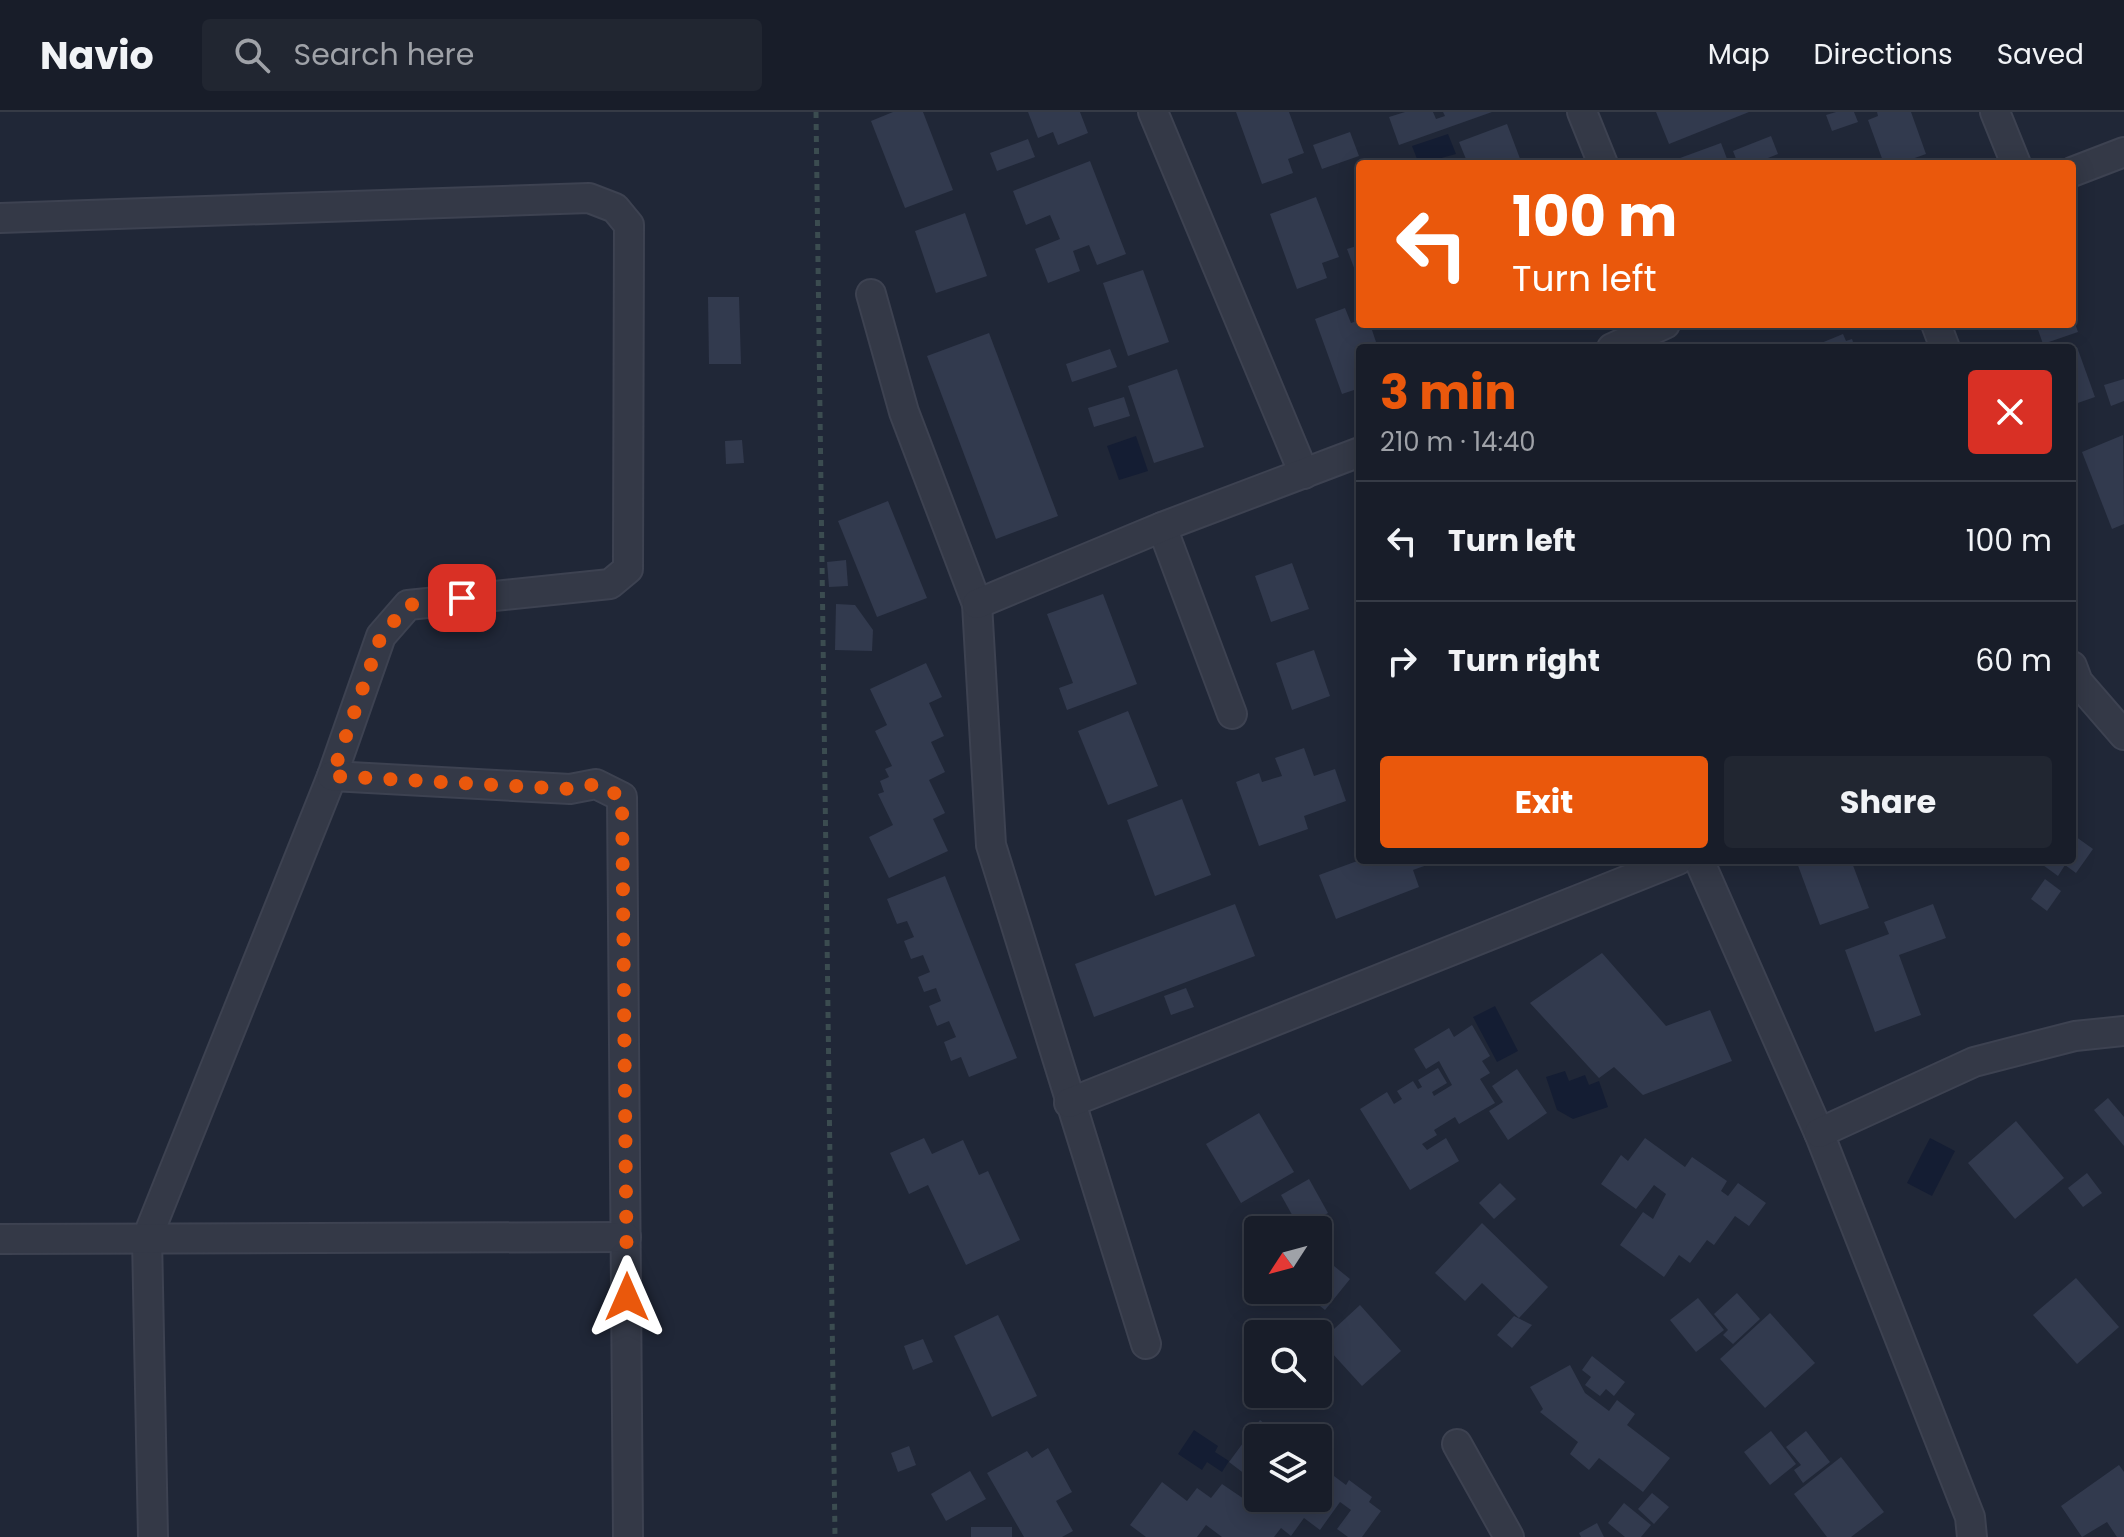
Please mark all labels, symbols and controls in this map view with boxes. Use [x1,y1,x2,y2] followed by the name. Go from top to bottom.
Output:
[202,19,762,91] search box
[40,29,154,82] text: Navio
[230,33,274,77] icon: search
[294,33,474,76] text: Search here
[1708,35,1770,74] text: Map
[1814,35,1953,74] text: Directions
[1997,35,2084,74] text: Saved
[1512,177,1677,256] text: 100 m
[1380,192,1484,296] icon: left
[1512,253,1657,304] text: Turn left
[1380,359,1517,426] text: 3 min
[1968,370,2052,454] button: close
[1380,424,1536,460] text: 210 m · 14:40
[1380,519,1424,563] icon: left
[1448,519,1576,562] text: Turn left
[1966,519,2052,562] text: 100 m
[428,564,496,632] pin
[440,576,484,620] icon: arrive
[1380,639,1424,683] icon: right
[1448,639,1600,682] text: Turn right
[1975,639,2052,682] text: 60 m
[1380,756,1708,848] button: Exit
[1724,756,2052,848] button: Share
[1244,1216,1332,1304] north arrow
[1244,1216,1332,1512] map controls
[585,1255,669,1339] position arrow
[1244,1320,1332,1408] button: search
[1244,1424,1332,1512] button: layers

